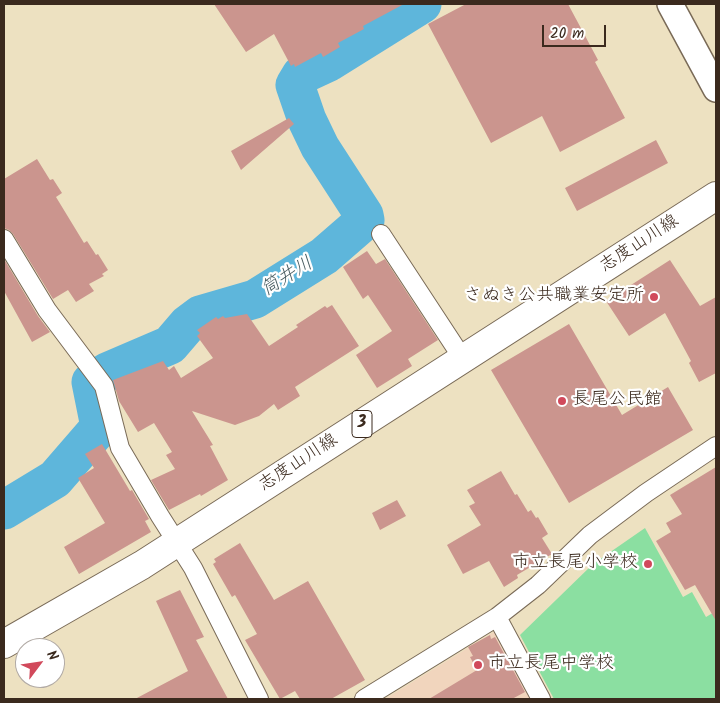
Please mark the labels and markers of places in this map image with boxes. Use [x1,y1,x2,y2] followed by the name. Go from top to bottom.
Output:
[464,286,644,308] place label: さぬき公共職業安定所
[648,291,660,303] marker: さぬき公共職業安定所
[572,390,662,412] place label: 長尾公民館
[556,395,568,407] marker: 長尾公民館
[512,553,638,575] place label: 市立長尾小学校
[642,558,654,570] marker: 市立長尾小学校
[488,654,614,676] place label: 市立長尾中学校
[472,659,484,671] marker: 市立長尾中学校

